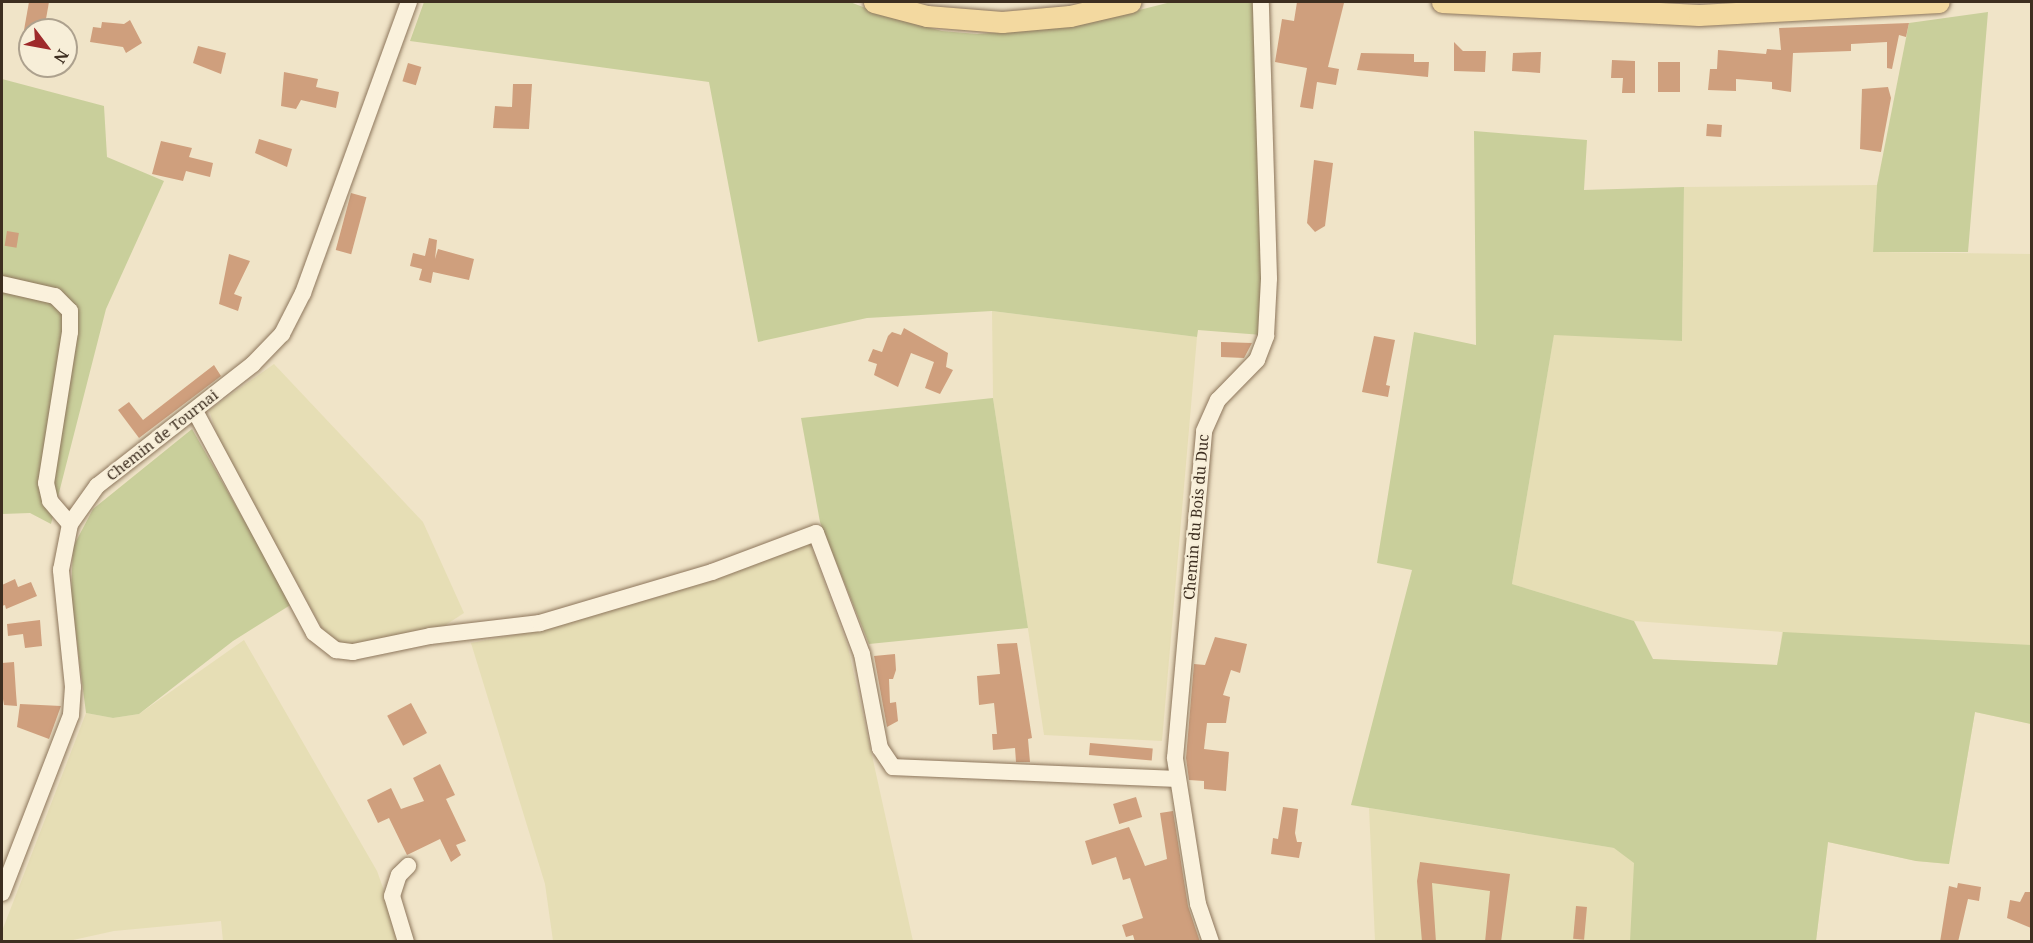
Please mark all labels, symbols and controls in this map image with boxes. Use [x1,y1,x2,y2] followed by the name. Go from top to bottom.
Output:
[18,18,78,78] north arrow
[49,45,74,68] text: N
[102,386,222,484] street label: Chemin de Tournai
[1180,433,1212,601] street label: Chemin du Bois du Duc

